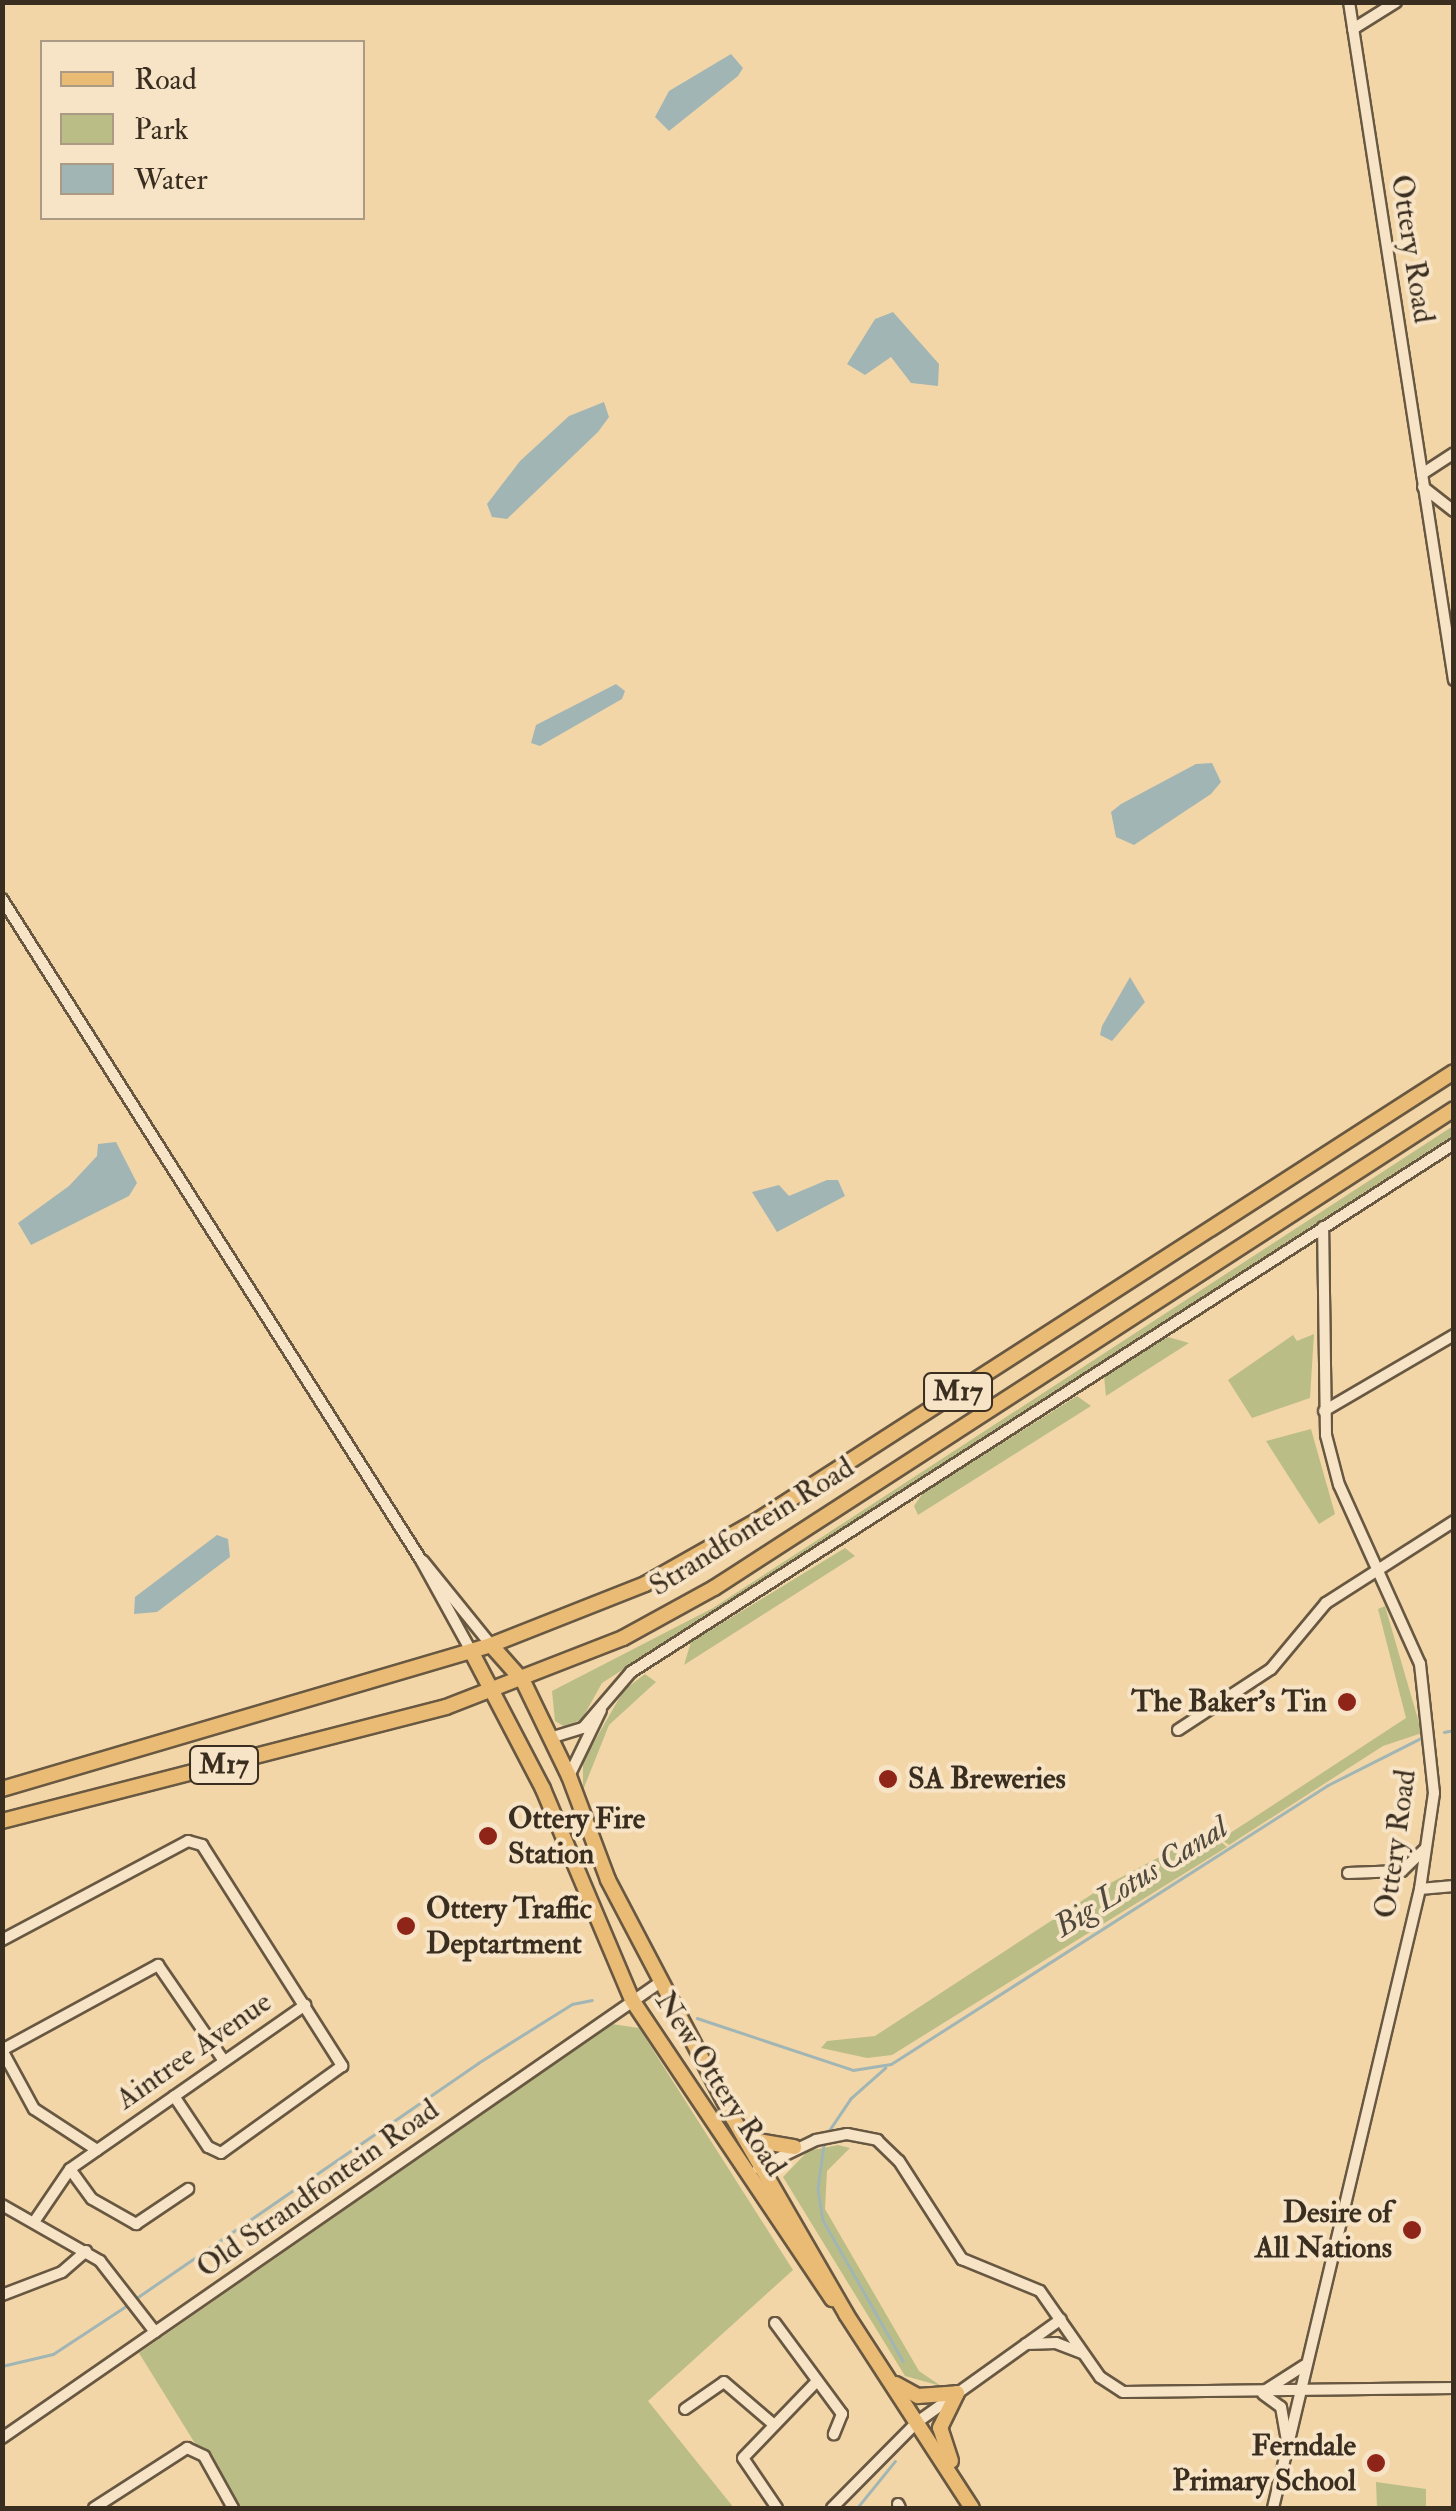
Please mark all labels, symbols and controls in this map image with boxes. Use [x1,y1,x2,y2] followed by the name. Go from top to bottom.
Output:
[40,40,365,220] legend
[134,61,197,98] text: Road
[134,111,189,148] text: Park
[134,161,208,198] text: Water
[1383,172,1441,326] street label: Ottery Road
[923,1369,993,1415] road number: M17
[643,1450,861,1604] street label: Strandfontein Road
[1131,1684,1327,1720] place label: The Baker's Tin
[1336,1691,1358,1713] marker: The Baker's Tin
[189,1742,259,1788] road number: M17
[908,1761,1066,1797] place label: SA Breweries
[1368,1767,1424,1921] street label: Ottery Road
[877,1768,899,1790] marker: SA Breweries
[508,1801,645,1872] place label: Ottery Fire Station
[1047,1808,1235,1946] water label: Big Lotus Canal
[477,1825,499,1847] marker: Ottery Fire Station
[426,1891,592,1962] place label: Ottery Traffic Deptartment
[395,1915,417,1937] marker: Ottery Traffic Deptartment
[109,1984,279,2118] street label: Aintree Avenue
[647,1985,793,2183] street label: New Ottery Road
[190,2092,446,2286] street label: Old Strandfontein Road
[1255,2195,1392,2266] place label: Desire of All Nations
[1401,2219,1423,2241] marker: Desire of All Nations
[1172,2428,1356,2498] place label: Ferndale Primary School
[1365,2452,1387,2474] marker: Ferndale Primary School

